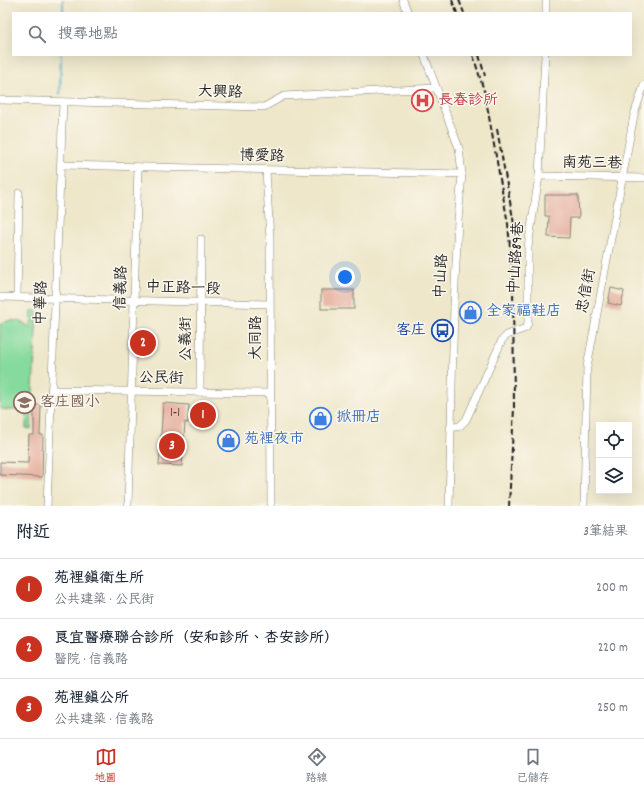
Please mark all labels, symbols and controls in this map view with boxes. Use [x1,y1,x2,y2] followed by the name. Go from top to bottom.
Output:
[12,12,632,56] search box
[26,23,48,45] icon: search
[58,24,118,46] text: 搜尋地點
[197,81,243,105] street label: 大興路
[410,88,436,114] hospital icon: 長春診所
[438,90,498,112] place label: 長春診所
[239,146,285,168] street label: 博愛路
[562,152,622,176] street label: 南苑三巷
[503,221,531,295] street label: 中山路89巷
[430,253,454,299] street label: 中山路
[110,265,134,311] street label: 信義路
[335,267,355,287] your location
[572,267,602,315] street label: 忠信街
[145,277,221,301] street label: 中正路一段
[30,280,54,326] street label: 中華路
[457,299,483,325] shop icon: 全家福鞋店
[486,301,561,323] place label: 全家福鞋店
[246,315,268,361] street label: 大同路
[176,316,198,362] street label: 公義街
[429,318,455,344] bus stop icon: 客庄
[396,320,426,342] place label: 客庄
[130,328,156,358] pin: 2
[138,368,184,390] street label: 公民街
[11,390,37,416] school or university icon: 客庄國小
[40,392,100,414] place label: 客庄國小
[190,400,216,430] pin: 1
[170,404,180,423] house number: 1-1
[308,405,334,431] shop icon: 掀冊店
[336,407,381,429] place label: 掀冊店
[596,422,632,494] map controls
[596,422,632,458] button: locate
[215,427,241,453] shop icon: 苑裡夜市
[244,429,304,451] place label: 苑裡夜市
[159,431,185,461] pin: 3
[596,458,632,494] button: layers
[16,522,50,546] text: 附近
[583,523,628,542] text: 3筆結果
[54,568,144,590] text: 苑裡鎮衛生所
[28,579,30,598] text: 1
[596,579,628,598] text: 200 m
[54,591,154,610] text: 公共建築 · 公民街
[54,628,339,650] text: 良宜醫療聯合診所（安和診所、杏安診所）
[26,639,32,658] text: 2
[598,639,628,658] text: 220 m
[54,651,128,670] text: 醫院 · 信義路
[54,688,129,710] text: 苑裡鎮公所
[26,699,32,718] text: 3
[597,699,628,718] text: 250 m
[54,711,154,730] text: 公共建築 · 信義路
[95,746,117,787] tab: 地圖
[306,746,328,787] tab: 路線
[517,746,550,787] tab: 已儲存

